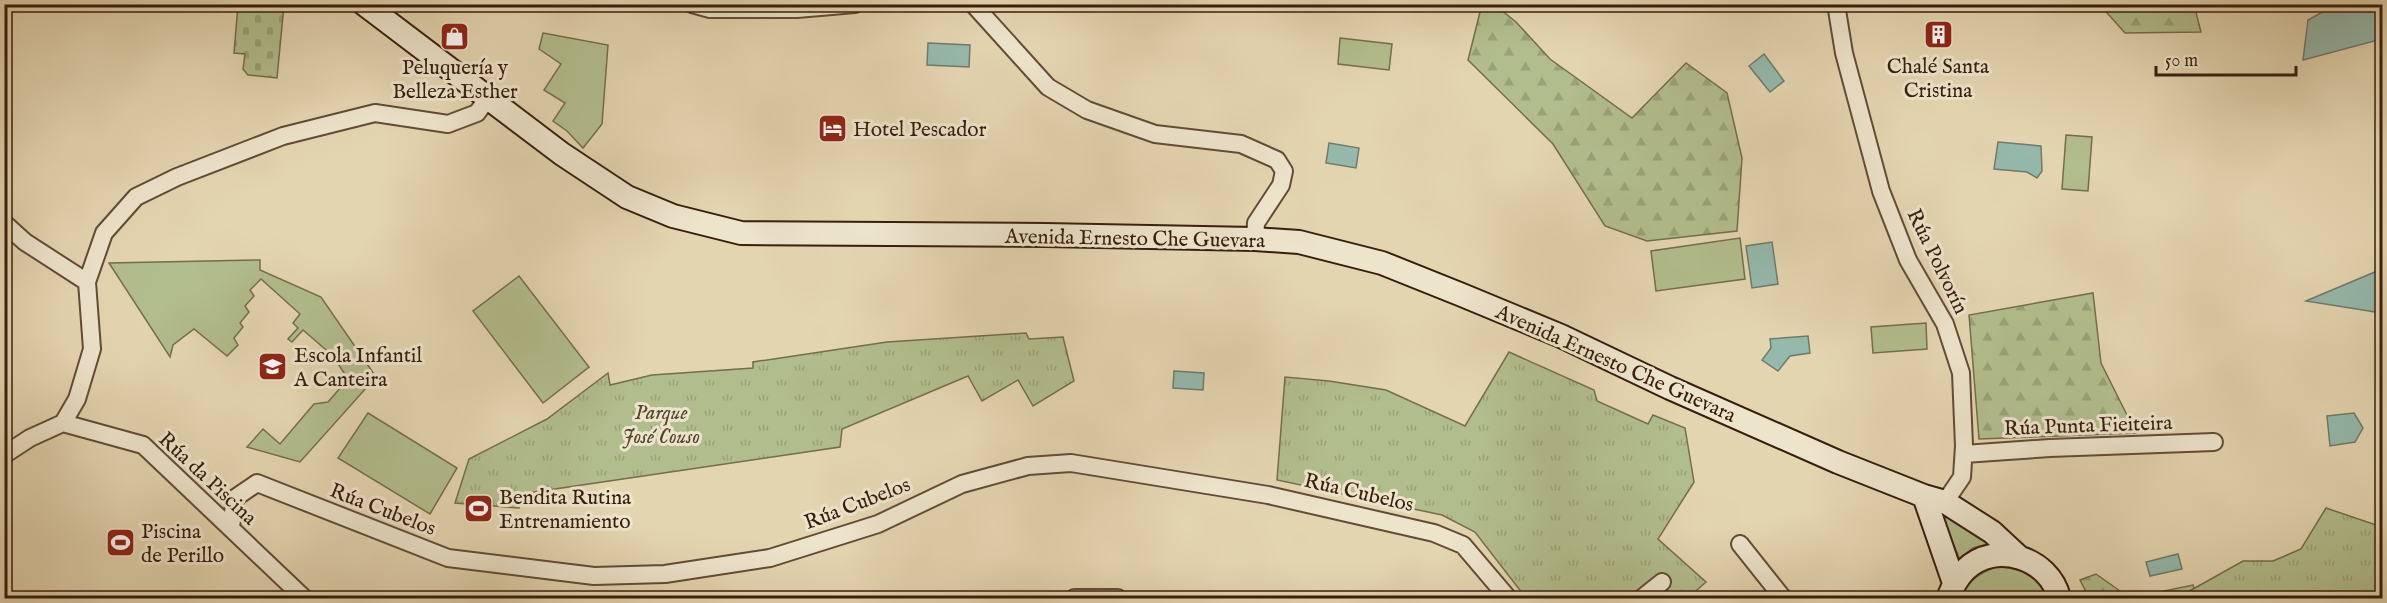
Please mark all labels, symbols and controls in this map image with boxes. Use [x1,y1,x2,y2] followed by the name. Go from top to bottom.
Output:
[1922,19,1954,51] building icon: Chalé Santa Cristina
[439,20,471,52] shop icon: Peluquería y Belleza Esther
[2156,39,2296,77] scale bar
[2165,50,2198,73] text: 50 m
[1887,54,1990,105] place label: Chalé Santa Cristina
[392,55,518,106] place label: Peluquería y Belleza Esther
[816,113,848,145] hotel icon: Hotel Pescador
[853,117,987,144] place label: Hotel Pescador
[1900,205,1974,319] street label: Rúa Polvorín
[1004,224,1266,255] street label: Avenida Ernesto Che Guevara
[1490,299,1741,430] street label: Avenida Ernesto Che Guevara
[293,343,422,394] place label: Escola Infantil A Canteira
[257,351,289,383] school or university icon: Escola Infantil A Canteira
[622,400,700,451] park label: Parque José Couso
[2003,410,2174,443] street label: Rúa Punta Fieiteira
[152,426,263,532] street label: Rúa da Piscina
[1301,468,1416,519] street label: Rúa Cubelos
[801,472,914,537] street label: Rúa Cubelos
[326,478,439,543] street label: Rúa Cubelos
[499,485,632,536] place label: Bendita Rutina Entrenamiento
[462,493,494,525] sports icon: Bendita Rutina Entrenamiento
[141,519,224,570] place label: Piscina de Perillo
[104,527,136,559] sports icon: Piscina de Perillo

